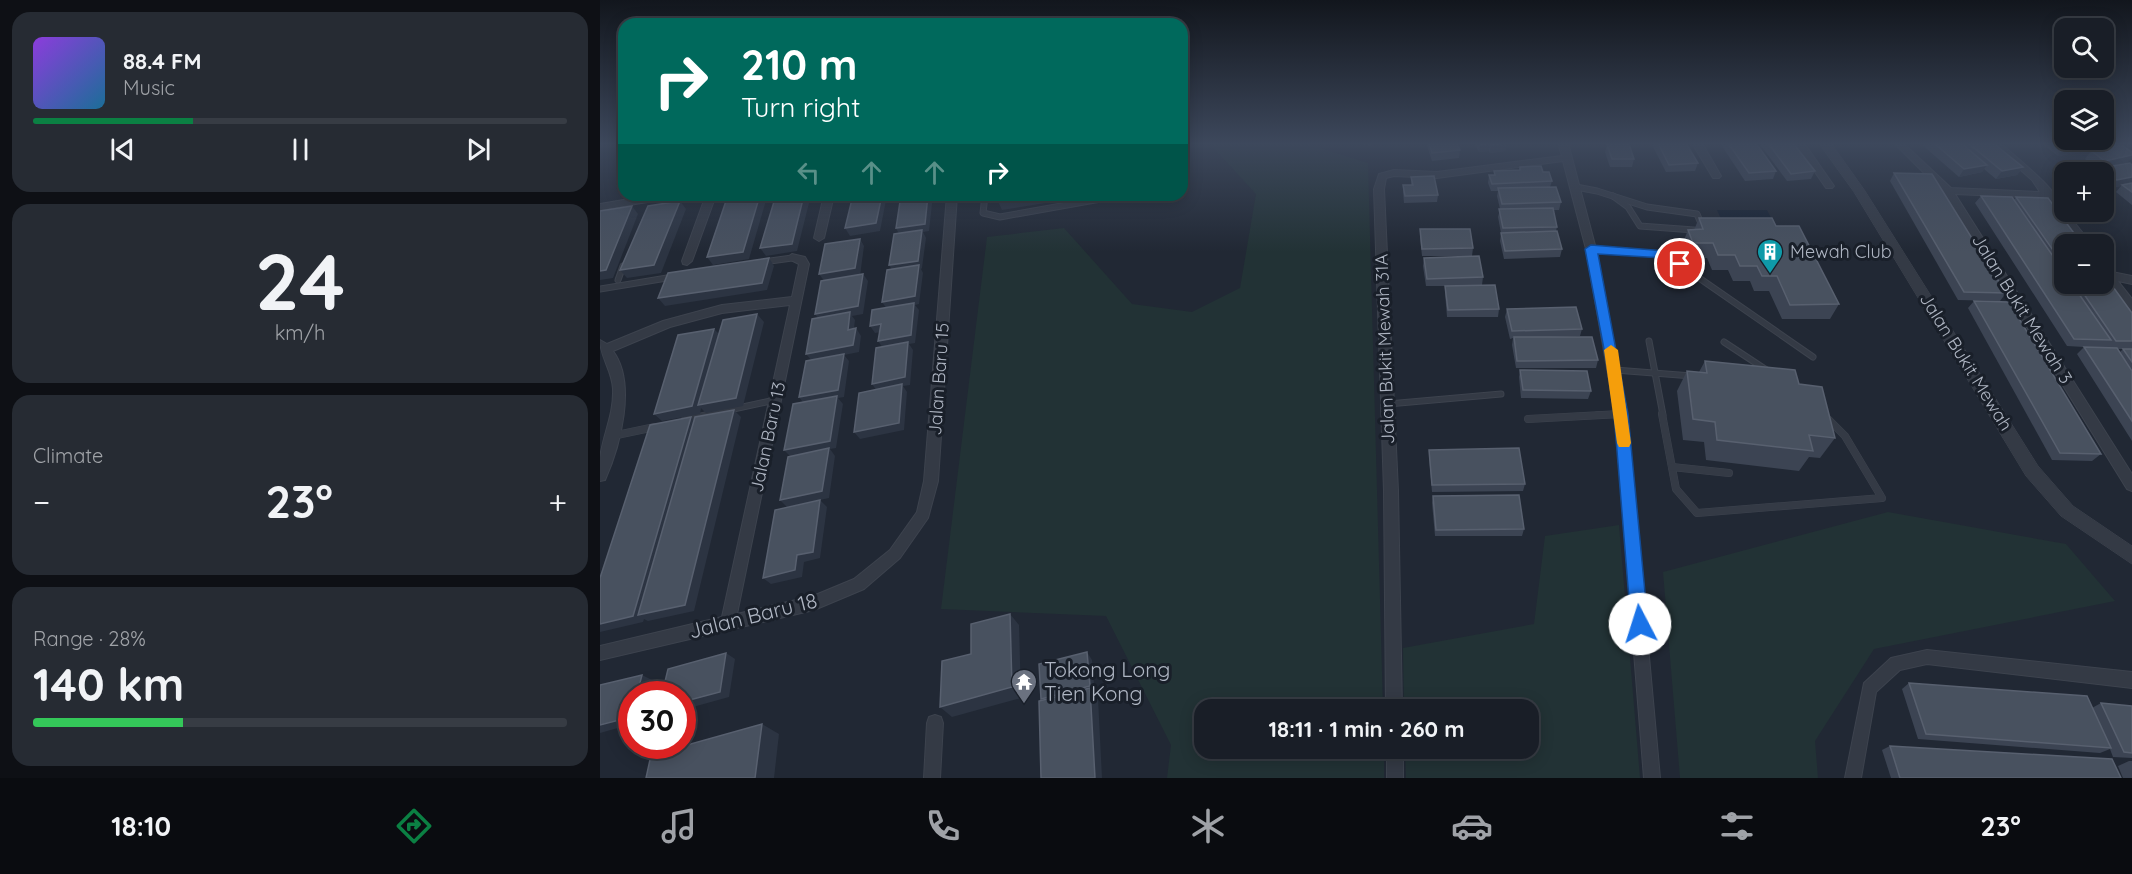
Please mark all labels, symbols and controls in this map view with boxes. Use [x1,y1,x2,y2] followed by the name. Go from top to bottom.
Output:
[2054,18,2114,294] map controls
[2054,18,2114,78] button: search
[741,38,858,91] text: 210 m
[642,42,720,120] icon: right
[123,47,201,75] text: 88.4 FM
[123,75,175,100] text: Music
[741,90,860,124] text: Turn right
[2054,90,2114,150] button: layers
[106,133,139,166] icon: previous
[284,133,317,166] icon: pause
[462,133,495,166] icon: next
[792,156,825,189] icon: left
[855,156,888,189] icon: ahead
[918,156,951,189] icon: ahead
[981,156,1014,189] icon: right
[2054,162,2114,222] button: +
[1967,230,2077,388] street label: Jalan Bukit Mewah 3
[255,232,345,330] text: 24
[2054,234,2114,294] button: −
[1755,237,1785,275] building icon: Mewah Club
[1654,238,1705,289] pin
[1790,240,1892,263] place label: Mewah Club
[1663,247,1696,280] icon: arrive
[1370,253,1399,445] street label: Jalan Bukit Mewah 31A
[1915,289,2017,435] street label: Jalan Bukit Mewah
[275,320,325,345] text: km/h
[923,322,954,436] street label: Jalan Baru 15
[745,380,790,494] street label: Jalan Baru 13
[33,443,103,468] text: Climate
[266,473,333,529] text: 23°
[33,481,50,522] text: −
[548,481,567,522] text: +
[686,587,820,644] street label: Jalan Baru 18
[1608,592,1672,656] position arrow
[33,626,146,651] text: Range · 28%
[33,656,184,712] text: 140 km
[1044,656,1170,706] place label: Tokong Long Tien Kong
[1009,667,1039,705] temple icon: Tokong Long Tien Kong
[618,681,696,759] speed limit sign: 30
[1268,715,1465,743] text: 18:11 · 1 min · 260 m
[393,805,435,847] icon: directions
[658,805,700,847] icon: music
[922,805,964,847] icon: phone
[1187,805,1229,847] icon: climate
[1451,805,1493,847] icon: car
[1716,805,1758,847] icon: filters
[111,809,171,843] text: 18:10
[1980,809,2021,843] text: 23°

